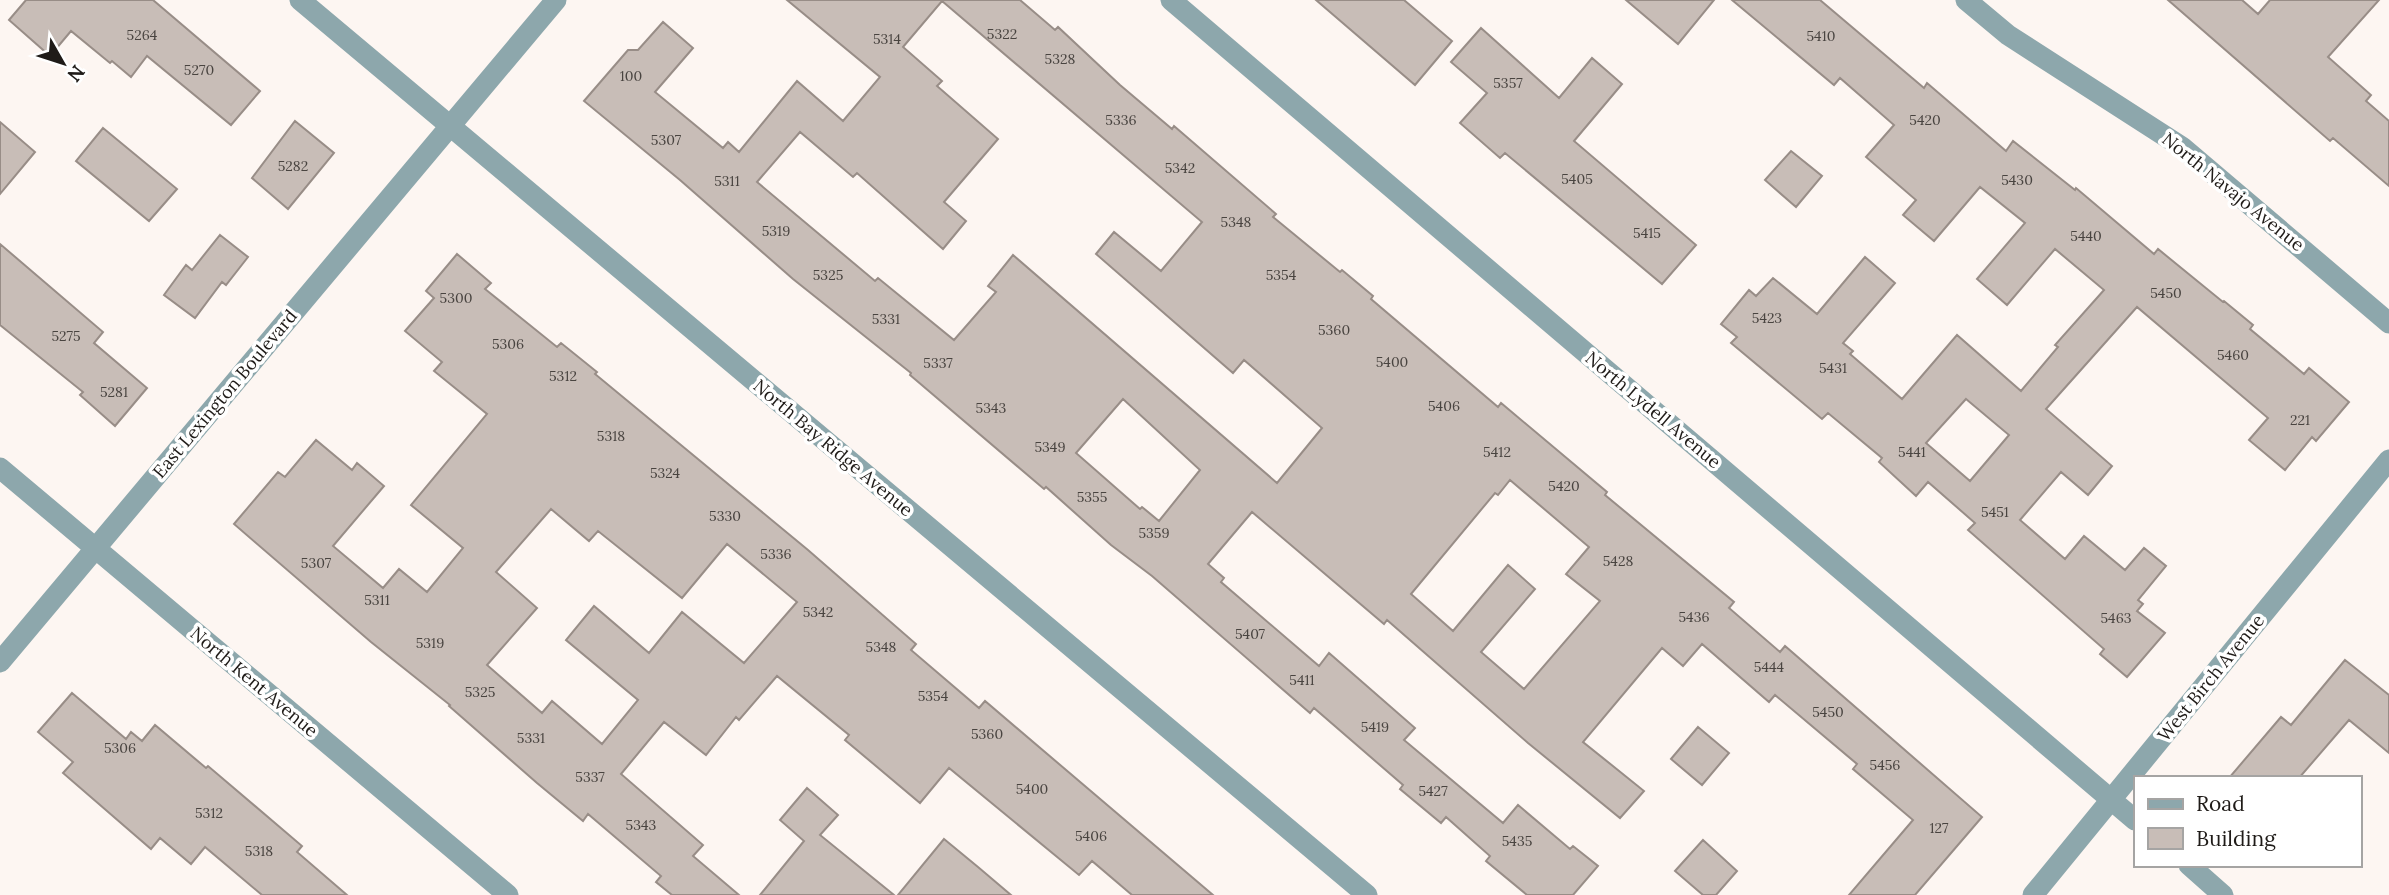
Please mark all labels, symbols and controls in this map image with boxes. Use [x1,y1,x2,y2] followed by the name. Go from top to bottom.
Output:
[987,25,1017,43] house number: 5322
[127,26,158,44] house number: 5264
[1806,27,1836,45] house number: 5410
[28,28,98,98] north arrow
[873,30,901,48] house number: 5314
[1045,50,1076,68] house number: 5328
[62,60,90,87] text: N
[184,61,214,79] house number: 5270
[620,67,642,85] house number: 100
[1493,74,1523,92] house number: 5357
[1105,111,1137,129] house number: 5336
[1909,111,1941,129] house number: 5420
[2158,127,2309,256] street label: North Navajo Avenue
[651,131,682,149] house number: 5307
[278,157,308,175] house number: 5282
[1165,159,1195,177] house number: 5342
[1561,170,1593,188] house number: 5405
[2001,171,2033,189] house number: 5430
[714,172,740,190] house number: 5311
[1221,213,1252,231] house number: 5348
[762,222,790,240] house number: 5319
[1633,224,1661,242] house number: 5415
[2070,227,2102,245] house number: 5440
[813,266,843,284] house number: 5325
[1266,266,1297,284] house number: 5354
[2150,284,2182,302] house number: 5450
[440,289,472,307] house number: 5300
[147,305,302,483] street label: East Lexington Boulevard
[1752,309,1782,327] house number: 5423
[872,310,900,328] house number: 5331
[1318,321,1350,339] house number: 5360
[51,327,81,345] house number: 5275
[492,335,524,353] house number: 5306
[1581,346,1726,473] street label: North Lydell Avenue
[2217,346,2249,364] house number: 5460
[1376,353,1408,371] house number: 5400
[923,354,953,372] house number: 5337
[1819,359,1847,377] house number: 5431
[549,367,577,385] house number: 5312
[749,374,918,521] street label: North Bay Ridge Avenue
[100,383,128,401] house number: 5281
[1428,397,1460,415] house number: 5406
[976,399,1007,417] house number: 5343
[2290,411,2310,429] house number: 221
[597,427,625,445] house number: 5318
[1034,438,1066,456] house number: 5349
[1483,443,1511,461] house number: 5412
[1898,443,1926,461] house number: 5441
[650,464,681,482] house number: 5324
[1548,477,1580,495] house number: 5420
[1077,488,1107,506] house number: 5355
[1981,503,2009,521] house number: 5451
[709,507,741,525] house number: 5330
[1138,524,1170,542] house number: 5359
[760,545,792,563] house number: 5336
[1603,552,1633,570] house number: 5428
[301,554,332,572] house number: 5307
[364,591,390,609] house number: 5311
[803,603,833,621] house number: 5342
[1678,608,1710,626] house number: 5436
[2100,609,2132,627] house number: 5463
[2152,609,2269,746] street label: West Birch Avenue
[186,621,323,742] street label: North Kent Avenue
[1235,625,1266,643] house number: 5407
[416,634,444,652] house number: 5319
[866,638,897,656] house number: 5348
[1754,658,1785,676] house number: 5444
[1289,671,1315,689] house number: 5411
[465,683,495,701] house number: 5325
[918,687,949,705] house number: 5354
[1812,703,1844,721] house number: 5450
[1361,718,1389,736] house number: 5419
[971,725,1003,743] house number: 5360
[517,729,545,747] house number: 5331
[104,739,136,757] house number: 5306
[1870,756,1900,774] house number: 5456
[575,768,605,786] house number: 5337
[2134,776,2361,867] legend
[1016,780,1048,798] house number: 5400
[1418,782,1448,800] house number: 5427
[2196,790,2245,817] text: Road
[195,804,223,822] house number: 5312
[626,816,657,834] house number: 5343
[1929,819,1949,837] house number: 127
[2196,825,2276,852] text: Building
[1075,827,1107,845] house number: 5406
[1502,832,1532,850] house number: 5435
[245,842,273,860] house number: 5318

